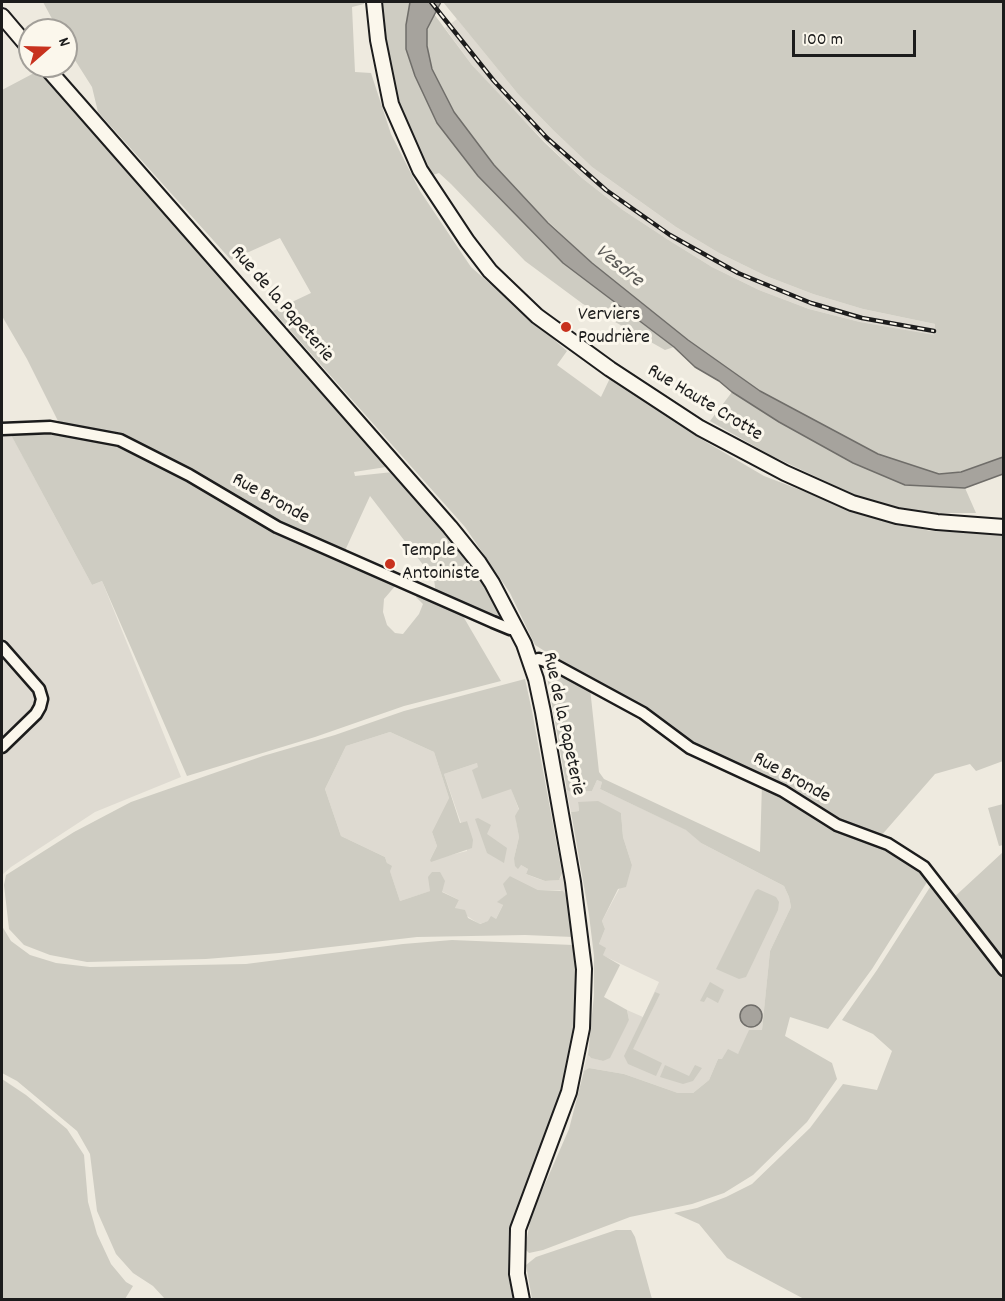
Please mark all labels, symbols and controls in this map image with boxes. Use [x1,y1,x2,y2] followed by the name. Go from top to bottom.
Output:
[18,18,78,78] north arrow
[795,18,920,56] scale bar
[803,28,843,53] text: 100 m
[51,35,76,50] text: N
[589,240,647,294] water label: Vesdre
[224,242,338,368] street label: Rue de la Papeterie
[578,304,650,351] place label: Verviers Poudrière
[559,320,573,334] marker: Verviers Poudrière
[642,360,766,448] street label: Rue Haute Crotte
[227,469,313,531] street label: Rue Bronde
[402,540,480,587] place label: Temple Antoiniste
[383,557,397,571] marker: Temple Antoiniste
[535,650,589,798] street label: Rue de la Papeterie
[748,748,834,810] street label: Rue Bronde

